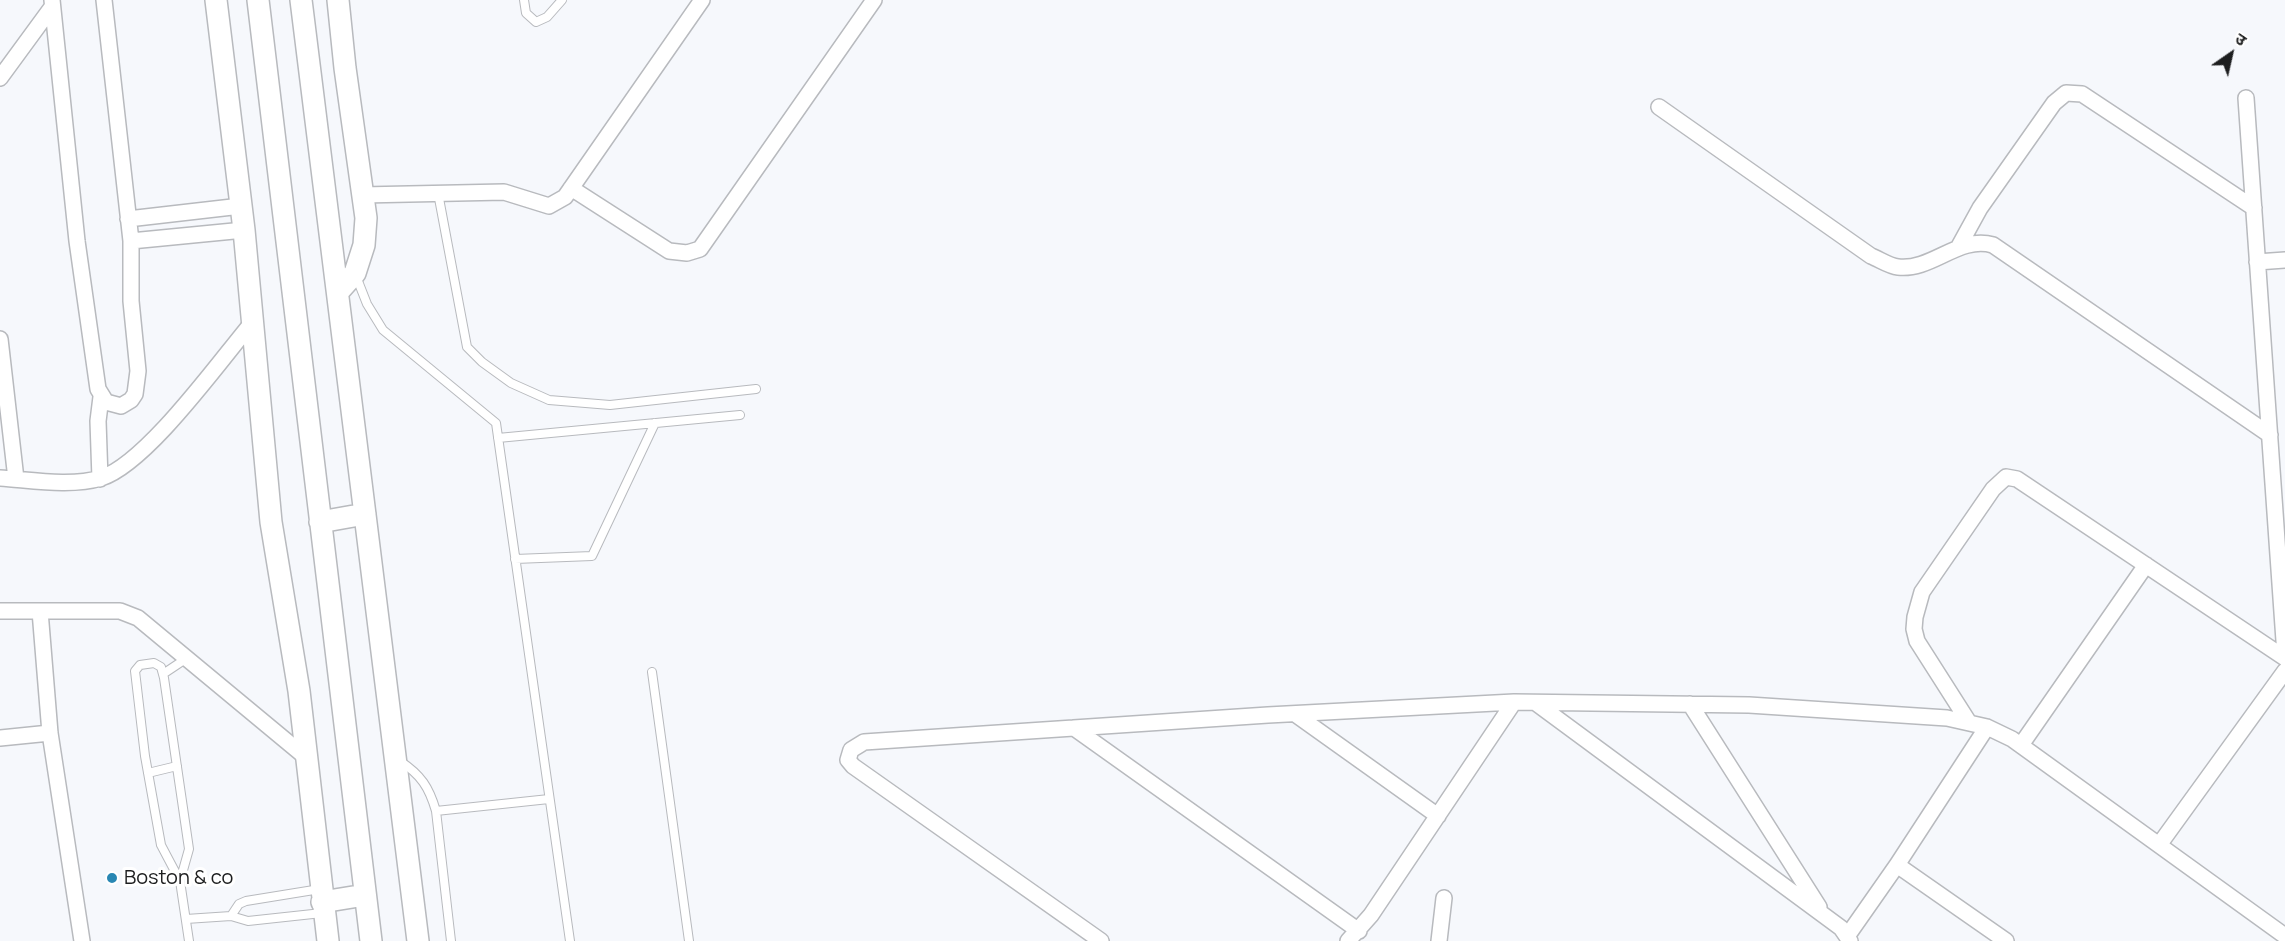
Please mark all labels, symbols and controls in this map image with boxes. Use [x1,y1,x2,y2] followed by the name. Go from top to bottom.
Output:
[2201,24,2261,84] north arrow
[2231,27,2251,51] text: उ
[124,866,233,890] place label: Boston & co
[105,871,119,885] marker: Boston & co

